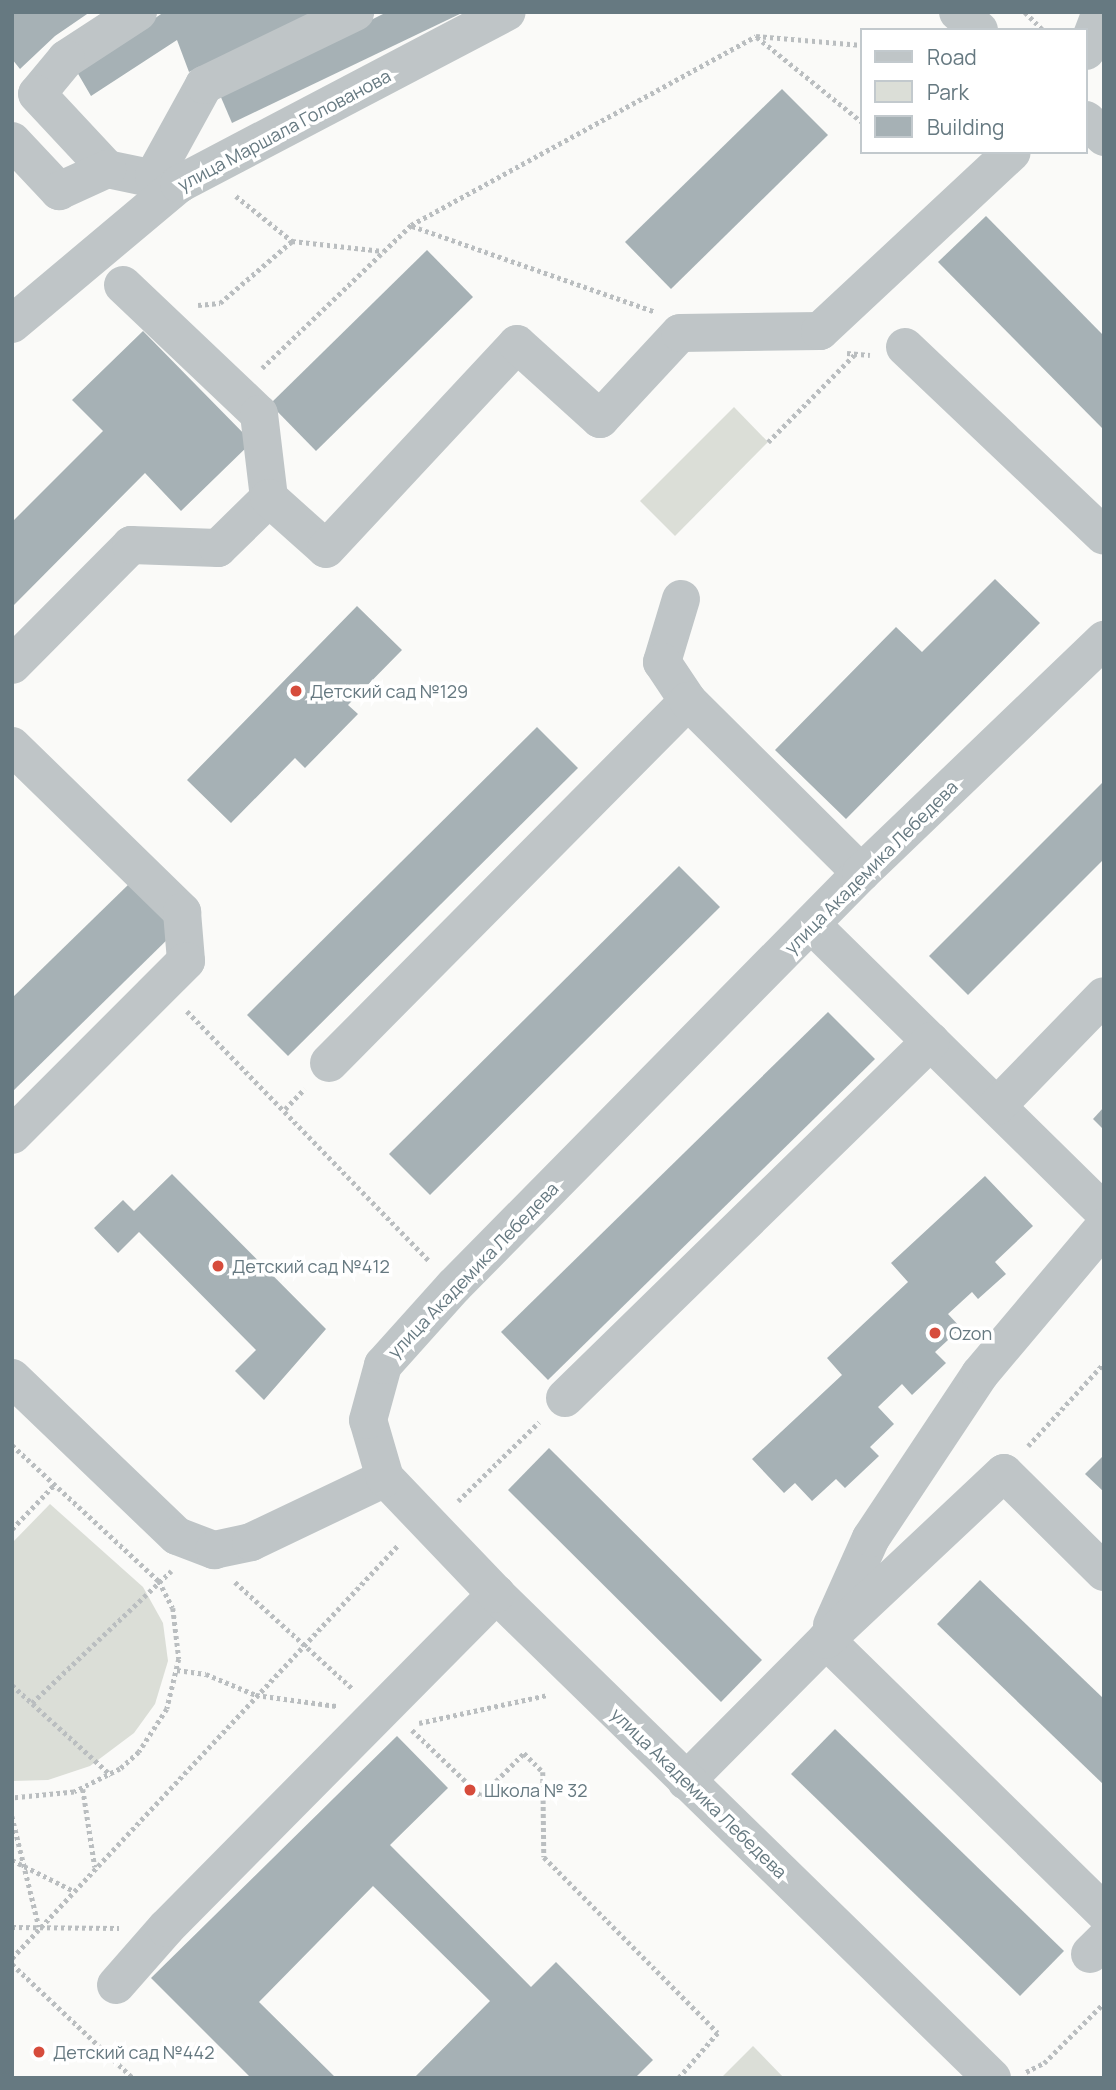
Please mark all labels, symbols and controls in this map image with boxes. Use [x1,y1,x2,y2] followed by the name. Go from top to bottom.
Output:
[860,28,1088,154] legend
[927,43,977,71] text: Road
[174,65,394,195] street label: улица Маршала Голованова
[927,78,969,106] text: Park
[927,113,1004,141] text: Building
[310,680,468,702] place label: Детский сад №129
[288,683,304,699] marker: Детский сад №129
[780,776,962,958] street label: улица Академика Лебедева
[383,1178,563,1362] street label: улица Академика Лебедева
[232,1255,390,1277] place label: Детский сад №412
[210,1258,226,1274] marker: Детский сад №412
[949,1322,992,1344] place label: Ozon
[927,1325,943,1341] marker: Ozon
[607,1703,791,1883] street label: улица Академика Лебедева
[484,1779,587,1801] place label: Школа № 32
[462,1782,478,1798] marker: Школа № 32
[53,2041,214,2063] place label: Детский сад №442
[31,2044,47,2060] marker: Детский сад №442

